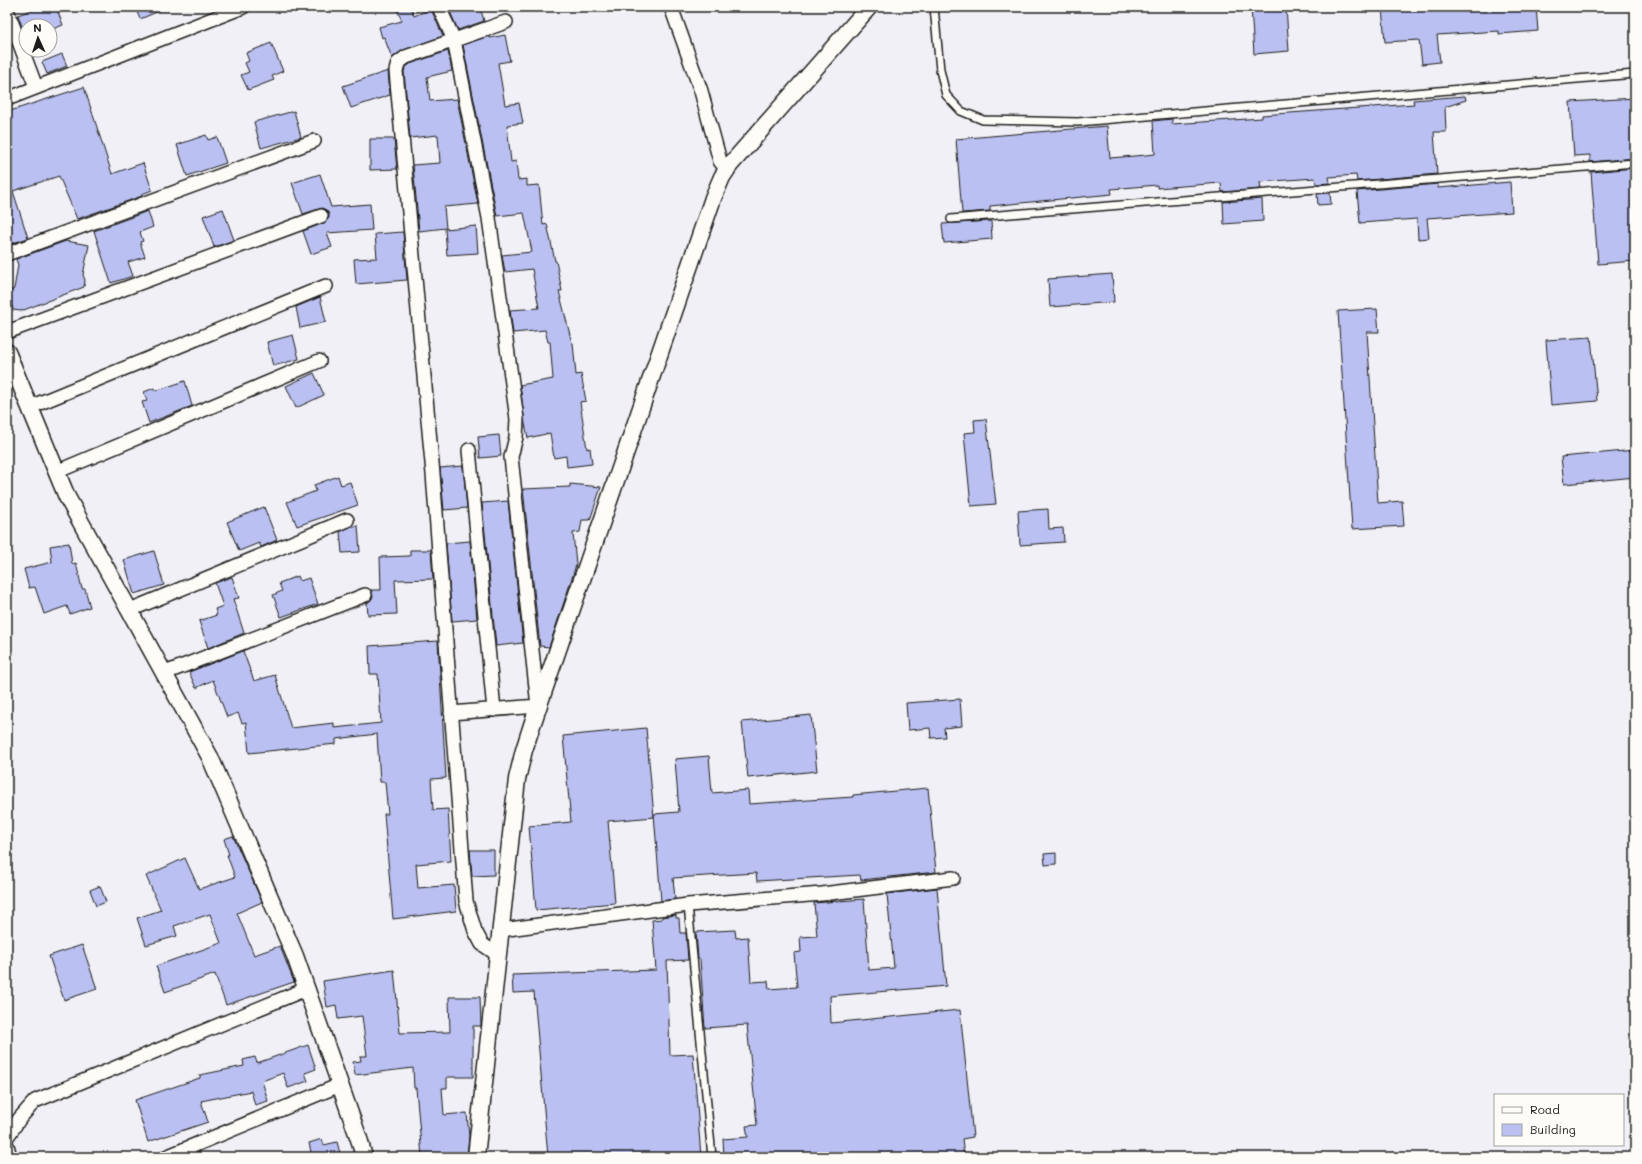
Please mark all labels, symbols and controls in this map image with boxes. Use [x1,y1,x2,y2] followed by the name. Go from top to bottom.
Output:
[18,18,58,58] north arrow
[33,20,42,35] text: N
[1494,1094,1624,1146] legend
[1530,1101,1560,1117] text: Road
[1530,1121,1576,1137] text: Building

